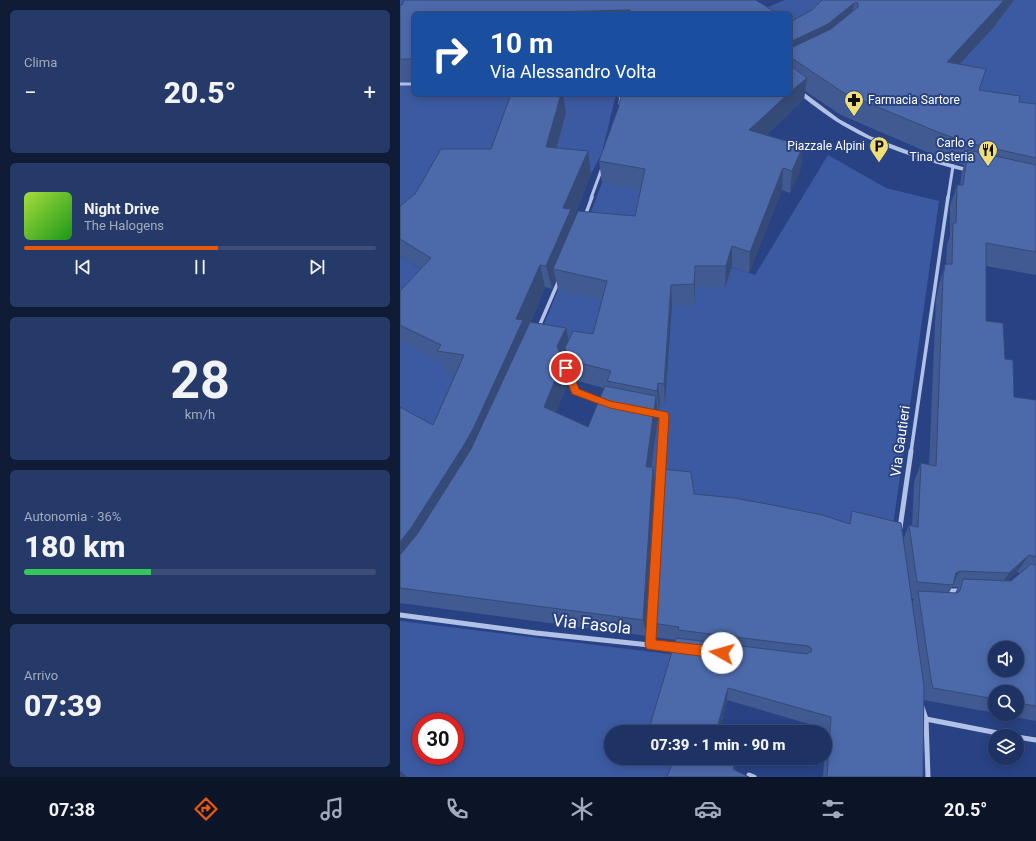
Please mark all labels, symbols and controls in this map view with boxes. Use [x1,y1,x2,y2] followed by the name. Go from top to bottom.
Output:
[490,27,553,60] text: 10 m
[424,28,476,80] icon: right
[24,55,57,70] text: Clima
[490,61,656,82] text: Via Alessandro Volta
[164,75,236,110] text: 20.5°
[24,80,37,105] text: −
[364,80,376,105] text: +
[843,89,865,117] pharmacy icon: Farmacia Sartore
[868,93,960,107] place label: Farmacia Sartore
[868,135,890,163] parking icon: Piazzale Alpini
[910,136,974,164] place label: Carlo e Tina Osteria
[787,139,865,153] place label: Piazzale Alpini
[977,139,999,167] restaurant icon: Carlo e Tina Osteria
[84,200,159,218] text: Night Drive
[84,218,164,233] text: The Halogens
[72,256,94,278] icon: previous
[189,256,211,278] icon: pause
[306,256,328,278] icon: next
[170,350,230,411] text: 28
[549,351,583,385] pin
[555,357,577,379] icon: arrive
[887,404,913,478] street label: Via Gautieri
[185,407,215,422] text: km/h
[24,509,121,524] text: Autonomia · 36%
[24,529,126,564] text: 180 km
[552,610,632,638] street label: Via Fasola
[701,632,743,674] position arrow
[988,641,1024,765] map controls
[988,641,1024,677] button: sound
[24,668,58,683] text: Arrivo
[988,685,1024,721] button: search
[24,688,102,723] text: 07:39
[412,713,464,765] speed limit sign: 30
[988,729,1024,765] button: layers
[650,736,786,754] text: 07:39 · 1 min · 90 m
[192,795,220,823] icon: directions
[318,795,346,823] icon: music
[443,795,471,823] icon: phone
[568,795,596,823] icon: climate
[694,795,722,823] icon: car
[819,795,847,823] icon: filters
[49,799,95,820] text: 07:38
[944,799,987,820] text: 20.5°

